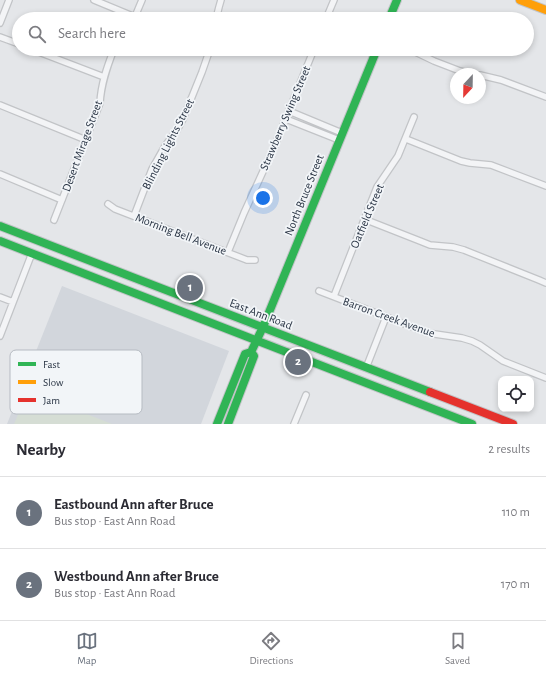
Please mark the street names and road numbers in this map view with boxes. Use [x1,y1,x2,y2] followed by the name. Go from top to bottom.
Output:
[258,64,313,172] street label: Strawberry Swing Street
[140,97,196,191] street label: Blinding Lights Street
[60,99,104,193] street label: Desert Mirage Street
[282,153,326,237] street label: North Bruce Street
[348,182,386,250] street label: Oatfield Street
[134,211,228,257] street label: Morning Bell Avenue
[341,295,437,339] street label: Barron Creek Avenue
[228,297,294,331] street label: East Ann Road

